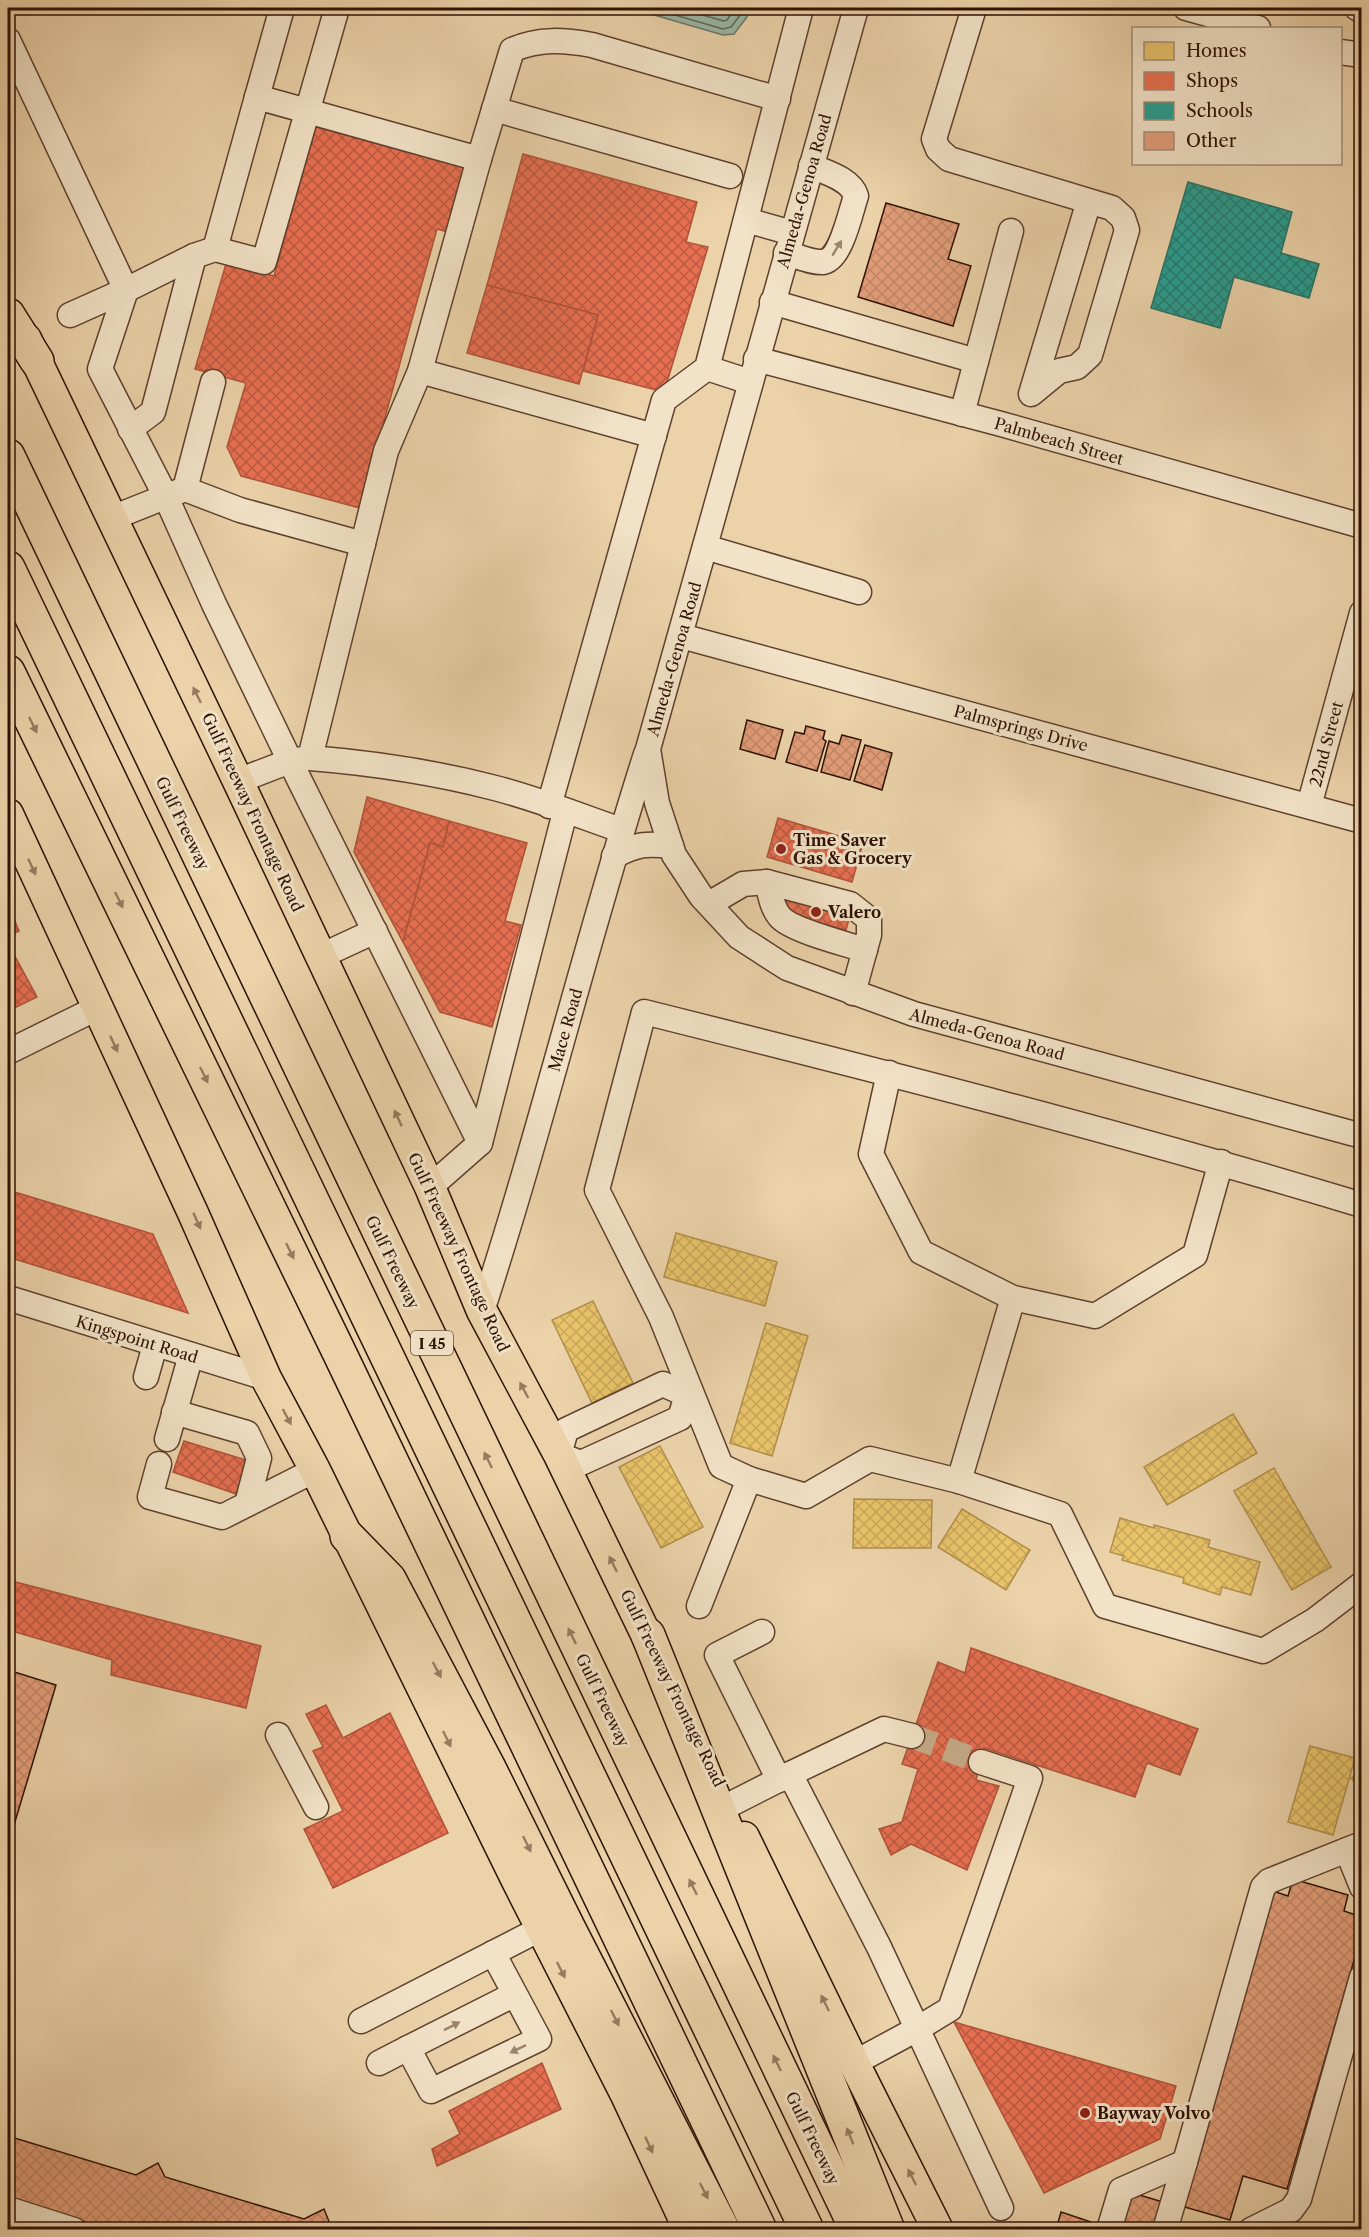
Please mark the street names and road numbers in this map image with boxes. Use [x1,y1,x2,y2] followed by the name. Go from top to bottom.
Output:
[772,111,836,271] street label: Almeda-Genoa Road
[992,413,1126,469] street label: Palmbeach Street
[642,579,706,739] street label: Almeda-Genoa Road
[1305,699,1347,789] street label: 22nd Street
[952,700,1090,756] street label: Palmsprings Drive
[198,709,308,915] street label: Gulf Freeway Frontage Road
[152,773,215,874] street label: Gulf Freeway
[544,986,586,1074] street label: Mace Road
[906,1003,1067,1064] street label: Almeda-Genoa Road
[404,1149,514,1355] street label: Gulf Freeway Frontage Road
[362,1212,425,1313] street label: Gulf Freeway
[73,1311,201,1367] street label: Kingspoint Road
[411,1331,453,1355] road number: I 45
[616,1586,730,1790] street label: Gulf Freeway Frontage Road
[572,1650,635,1751] street label: Gulf Freeway
[782,2088,845,2189] street label: Gulf Freeway

